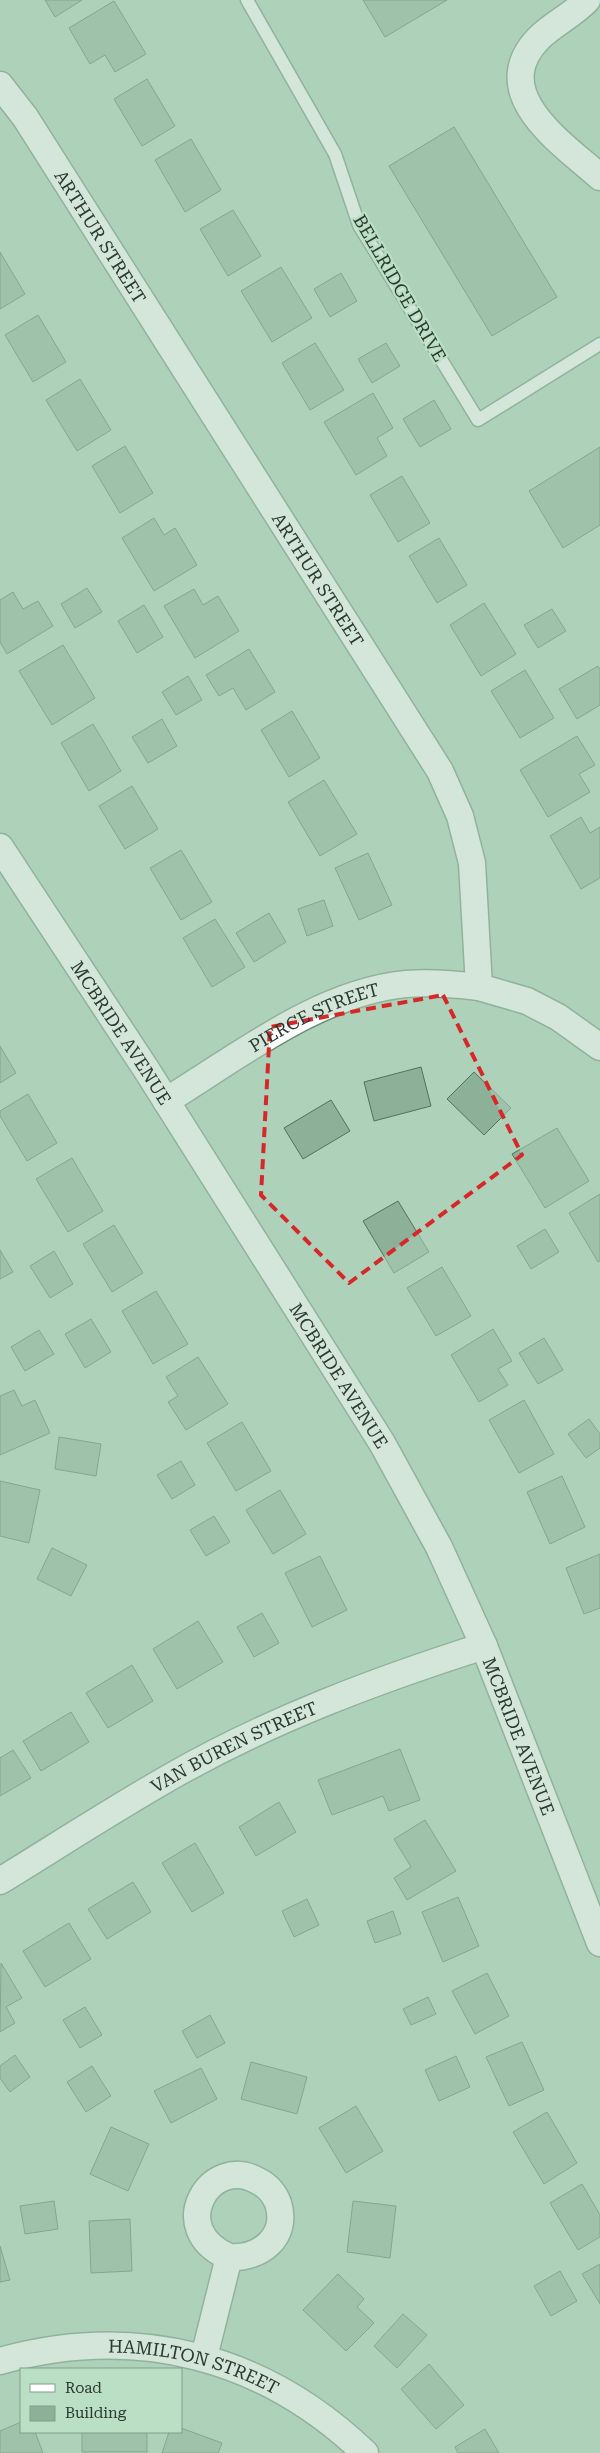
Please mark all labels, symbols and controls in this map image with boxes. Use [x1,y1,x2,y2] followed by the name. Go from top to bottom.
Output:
[51,166,151,307] street label: ARTHUR STREET
[349,211,451,365] street label: BELLRIDGE DRIVE
[268,509,368,650] street label: ARTHUR STREET
[67,957,176,1108] street label: MCBRIDE AVENUE
[245,978,381,1056] street label: PIERCE STREET
[286,1299,393,1452] street label: MCBRIDE AVENUE
[479,1654,559,1818] street label: MCBRIDE AVENUE
[147,1697,320,1797] street label: VAN BUREN STREET
[108,2335,283,2398] street label: HAMILTON STREET
[20,2368,182,2433] legend
[65,2379,102,2397] text: Road
[65,2404,127,2422] text: Building

